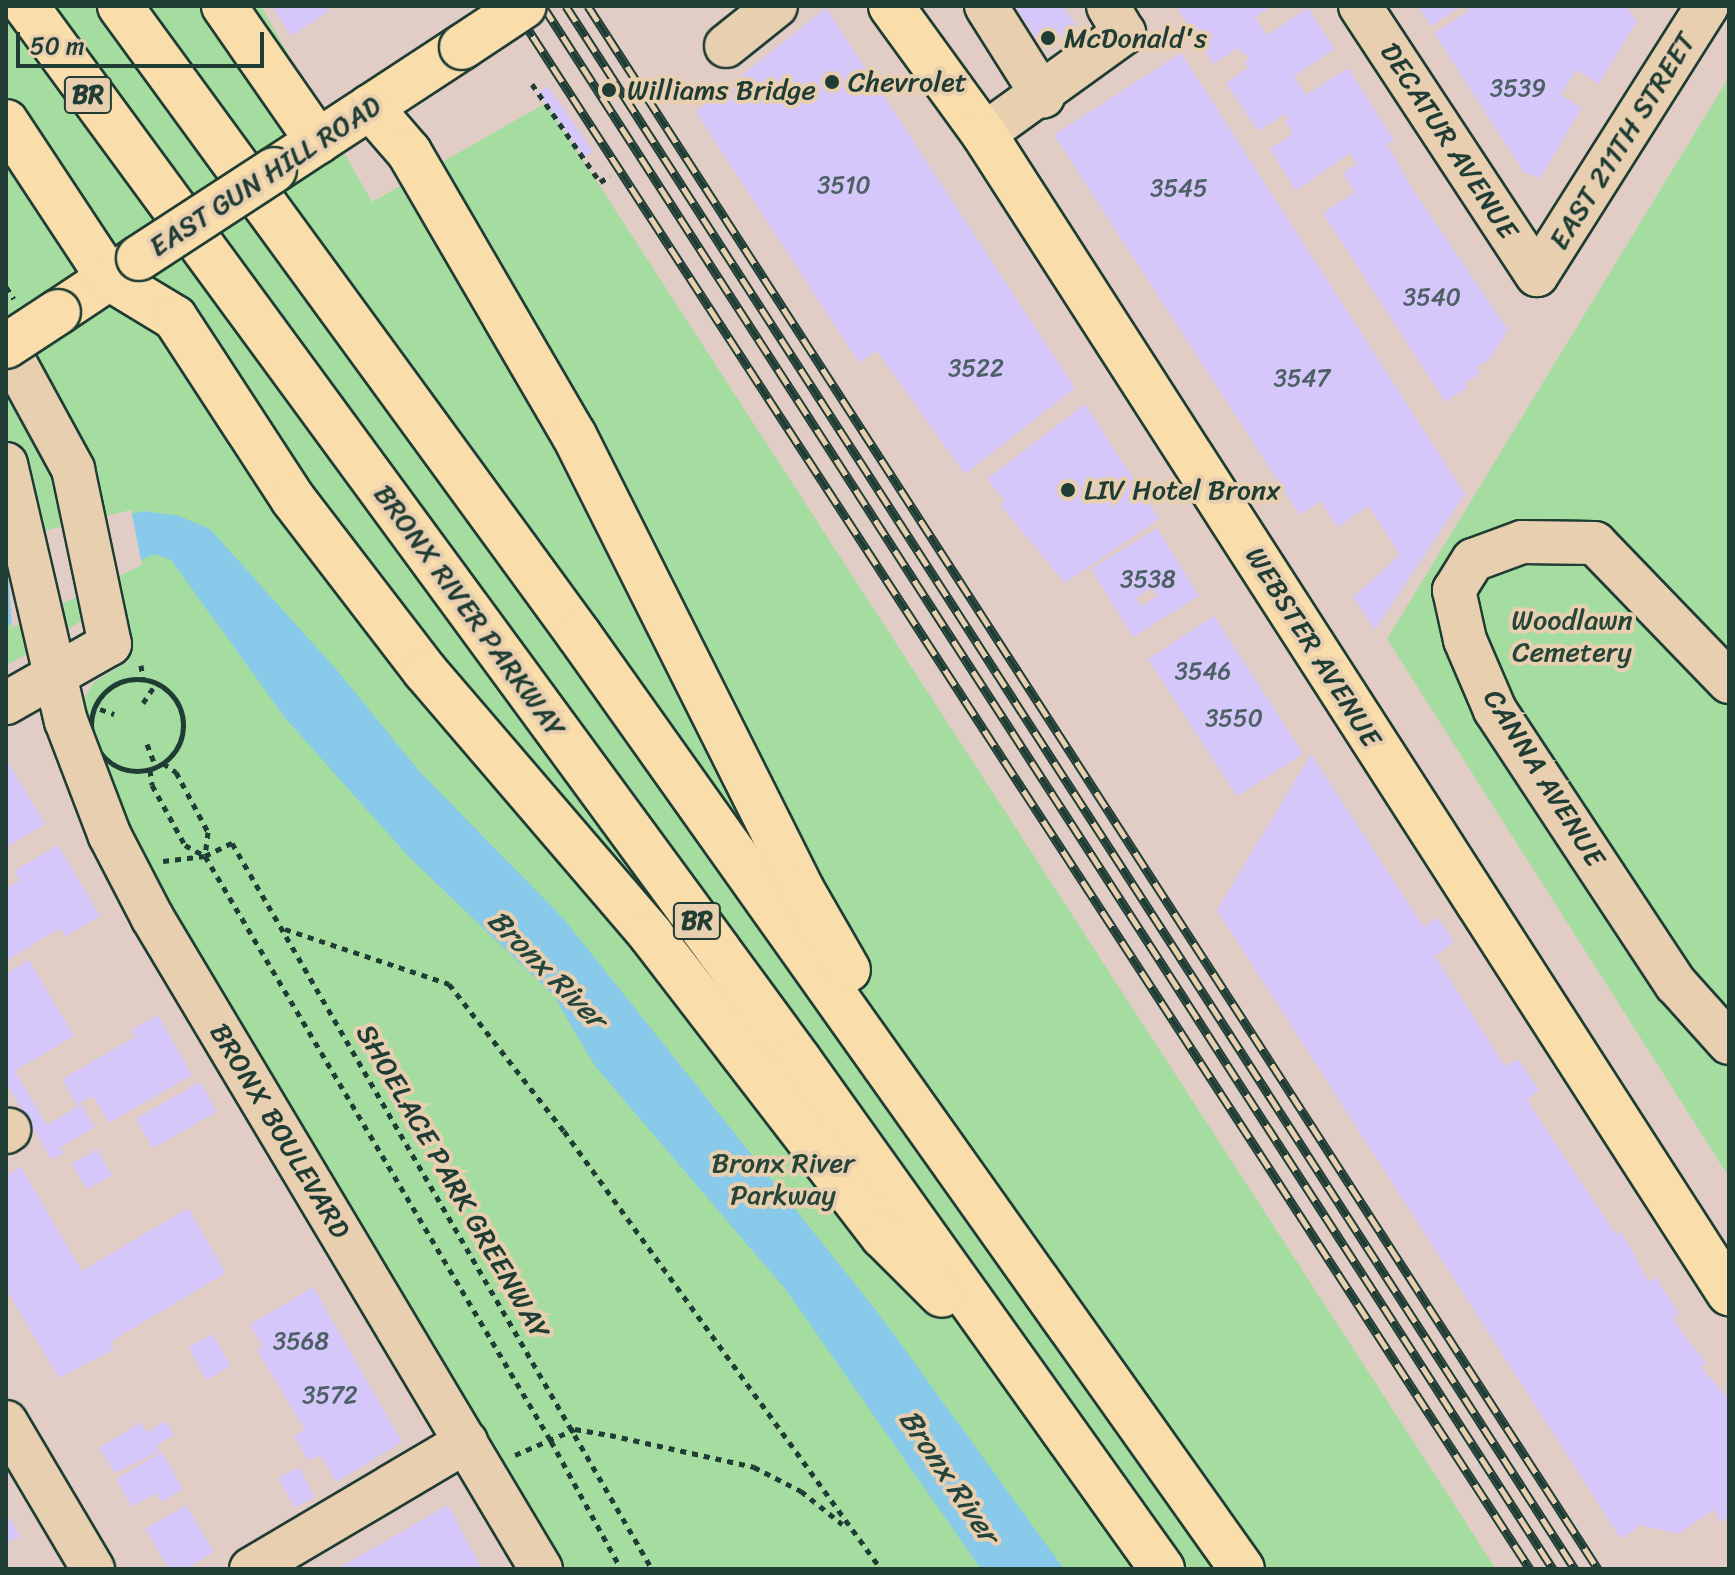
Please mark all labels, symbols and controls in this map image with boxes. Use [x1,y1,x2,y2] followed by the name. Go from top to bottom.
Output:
[20,16,268,66] scale bar
[1064,21,1207,55] place label: McDonald's
[30,25,85,67] text: 50 m
[1541,25,1703,257] street label: EAST 211TH STREET
[1039,29,1057,47] marker: McDonald's
[1373,36,1525,246] street label: DECATUR AVENUE
[848,65,967,99] place label: Chevrolet
[62,73,114,117] road number: BR
[627,73,816,107] place label: Williams Bridge
[823,73,841,91] marker: Chevrolet
[1490,75,1546,103] house number: 3539
[598,79,620,101] marker: Williams Bridge
[142,88,388,264] street label: EAST GUN HILL ROAD
[817,172,871,200] house number: 3510
[1150,175,1208,203] house number: 3545
[1403,284,1461,312] house number: 3540
[948,355,1004,383] house number: 3522
[1274,365,1330,393] house number: 3547
[1084,473,1281,507] place label: LIV Hotel Bronx
[368,479,572,743] street label: BRONX RIVER PARKWAY
[1059,481,1077,499] marker: LIV Hotel Bronx
[1238,541,1388,753] street label: WEBSTER AVENUE
[1120,566,1176,594] house number: 3538
[1511,603,1633,669] park label: Woodlawn Cemetery
[1175,658,1231,686] house number: 3546
[1476,683,1612,873] street label: CANNA AVENUE
[1205,705,1263,733] house number: 3550
[671,899,723,943] road number: BR
[480,902,614,1036] water label: Bronx River
[201,1015,359,1247] street label: BRONX BOULEVARD
[350,1020,556,1344] street label: SHOELACE PARK GREENWAY
[711,1146,855,1212] park label: Bronx River Parkway
[273,1328,329,1356] house number: 3568
[302,1382,358,1410] house number: 3572
[891,1402,1007,1550] water label: Bronx River

